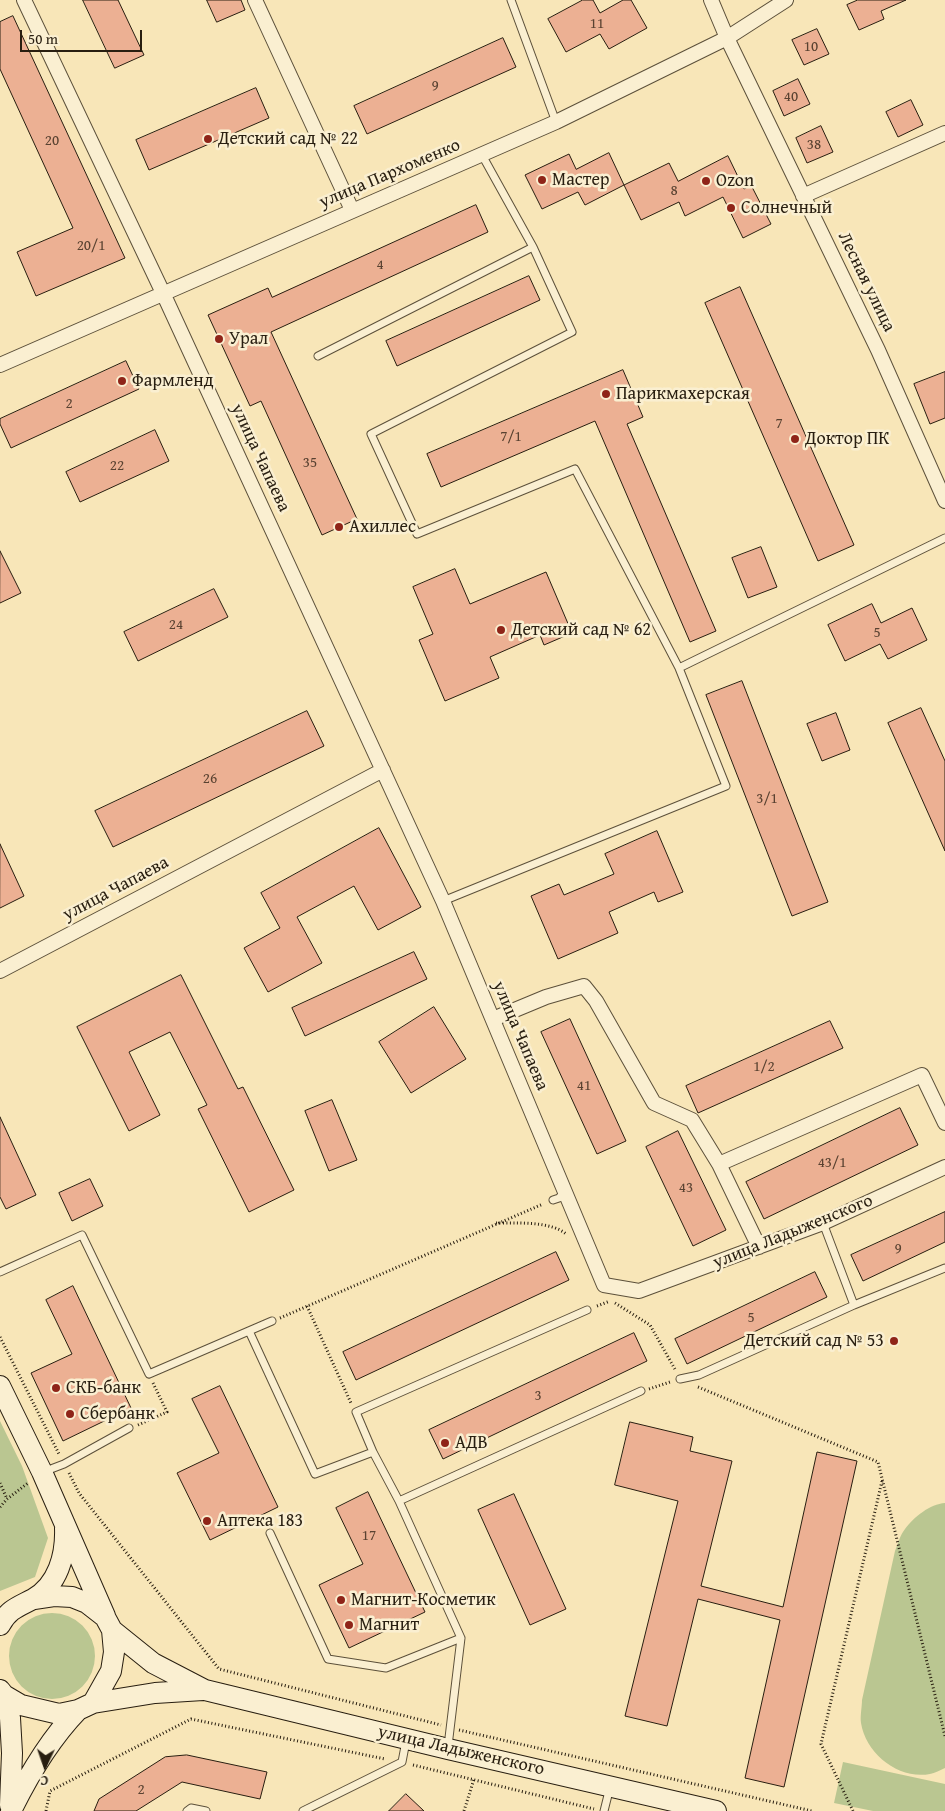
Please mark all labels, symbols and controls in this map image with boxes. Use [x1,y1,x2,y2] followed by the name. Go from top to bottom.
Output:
[590,15,604,33] house number: 11
[22,20,145,52] scale bar
[28,28,58,49] text: 50 m
[804,38,818,56] house number: 10
[431,77,439,95] house number: 9
[784,88,798,106] house number: 40
[218,128,358,150] place label: Детский сад № 22
[45,132,59,150] house number: 20
[202,133,214,145] marker: Детский сад № 22
[316,135,464,213] street label: улица Пархоменко
[807,136,821,154] house number: 38
[552,169,610,191] place label: Мастер
[716,170,754,192] place label: Ozon
[536,174,548,186] marker: Мастер
[700,175,712,187] marker: Ozon
[670,182,678,200] house number: 8
[741,197,832,219] place label: Солнечный
[725,202,737,214] marker: Солнечный
[833,228,899,336] street label: Лесная улица
[77,237,105,255] house number: 20/1
[376,256,384,274] house number: 4
[229,328,268,350] place label: Урал
[213,333,225,345] marker: Урал
[132,370,213,392] place label: Фармленд
[116,375,128,387] marker: Фармленд
[616,383,750,405] place label: Парикмахерская
[600,388,612,400] marker: Парикмахерская
[65,395,73,413] house number: 2
[226,401,294,515] street label: улица Чапаева
[775,415,783,433] house number: 7
[500,428,522,446] house number: 7/1
[805,428,889,450] place label: Доктор ПК
[789,433,801,445] marker: Доктор ПК
[303,454,317,472] house number: 35
[110,457,124,475] house number: 22
[349,516,416,538] place label: Ахиллес
[333,521,345,533] marker: Ахиллес
[169,616,183,634] house number: 24
[511,619,651,641] place label: Детский сад № 62
[495,624,507,636] marker: Детский сад № 62
[873,624,881,642] house number: 5
[203,770,217,788] house number: 26
[756,790,778,808] house number: 3/1
[59,852,173,926] street label: улица Чапаева
[487,978,553,1094] street label: улица Чапаева
[753,1058,775,1076] house number: 1/2
[577,1077,591,1095] house number: 41
[818,1154,846,1172] house number: 43/1
[679,1179,693,1197] house number: 43
[710,1190,876,1274] street label: улица Ладыженского
[894,1240,902,1258] house number: 9
[747,1309,755,1327] house number: 5
[744,1330,884,1352] place label: Детский сад № 53
[888,1335,900,1347] marker: Детский сад № 53
[66,1377,141,1399] place label: СКБ-банк
[50,1382,62,1394] marker: СКБ-банк
[534,1387,542,1405] house number: 3
[80,1403,155,1425] place label: Сбербанк
[64,1408,76,1420] marker: Сбербанк
[455,1432,488,1454] place label: АДВ
[439,1437,451,1449] marker: АДВ
[217,1510,303,1532] place label: Аптека 183
[201,1515,213,1527] marker: Аптека 183
[362,1527,376,1545] house number: 17
[351,1589,496,1611] place label: Магнит-Косметик
[335,1594,347,1606] marker: Магнит-Косметик
[359,1614,419,1636] place label: Магнит
[343,1619,355,1631] marker: Магнит
[376,1721,546,1781] street label: улица Ладыженского
[20,1741,70,1791] north arrow
[40,1771,49,1791] text: С
[137,1781,145,1799] house number: 2

